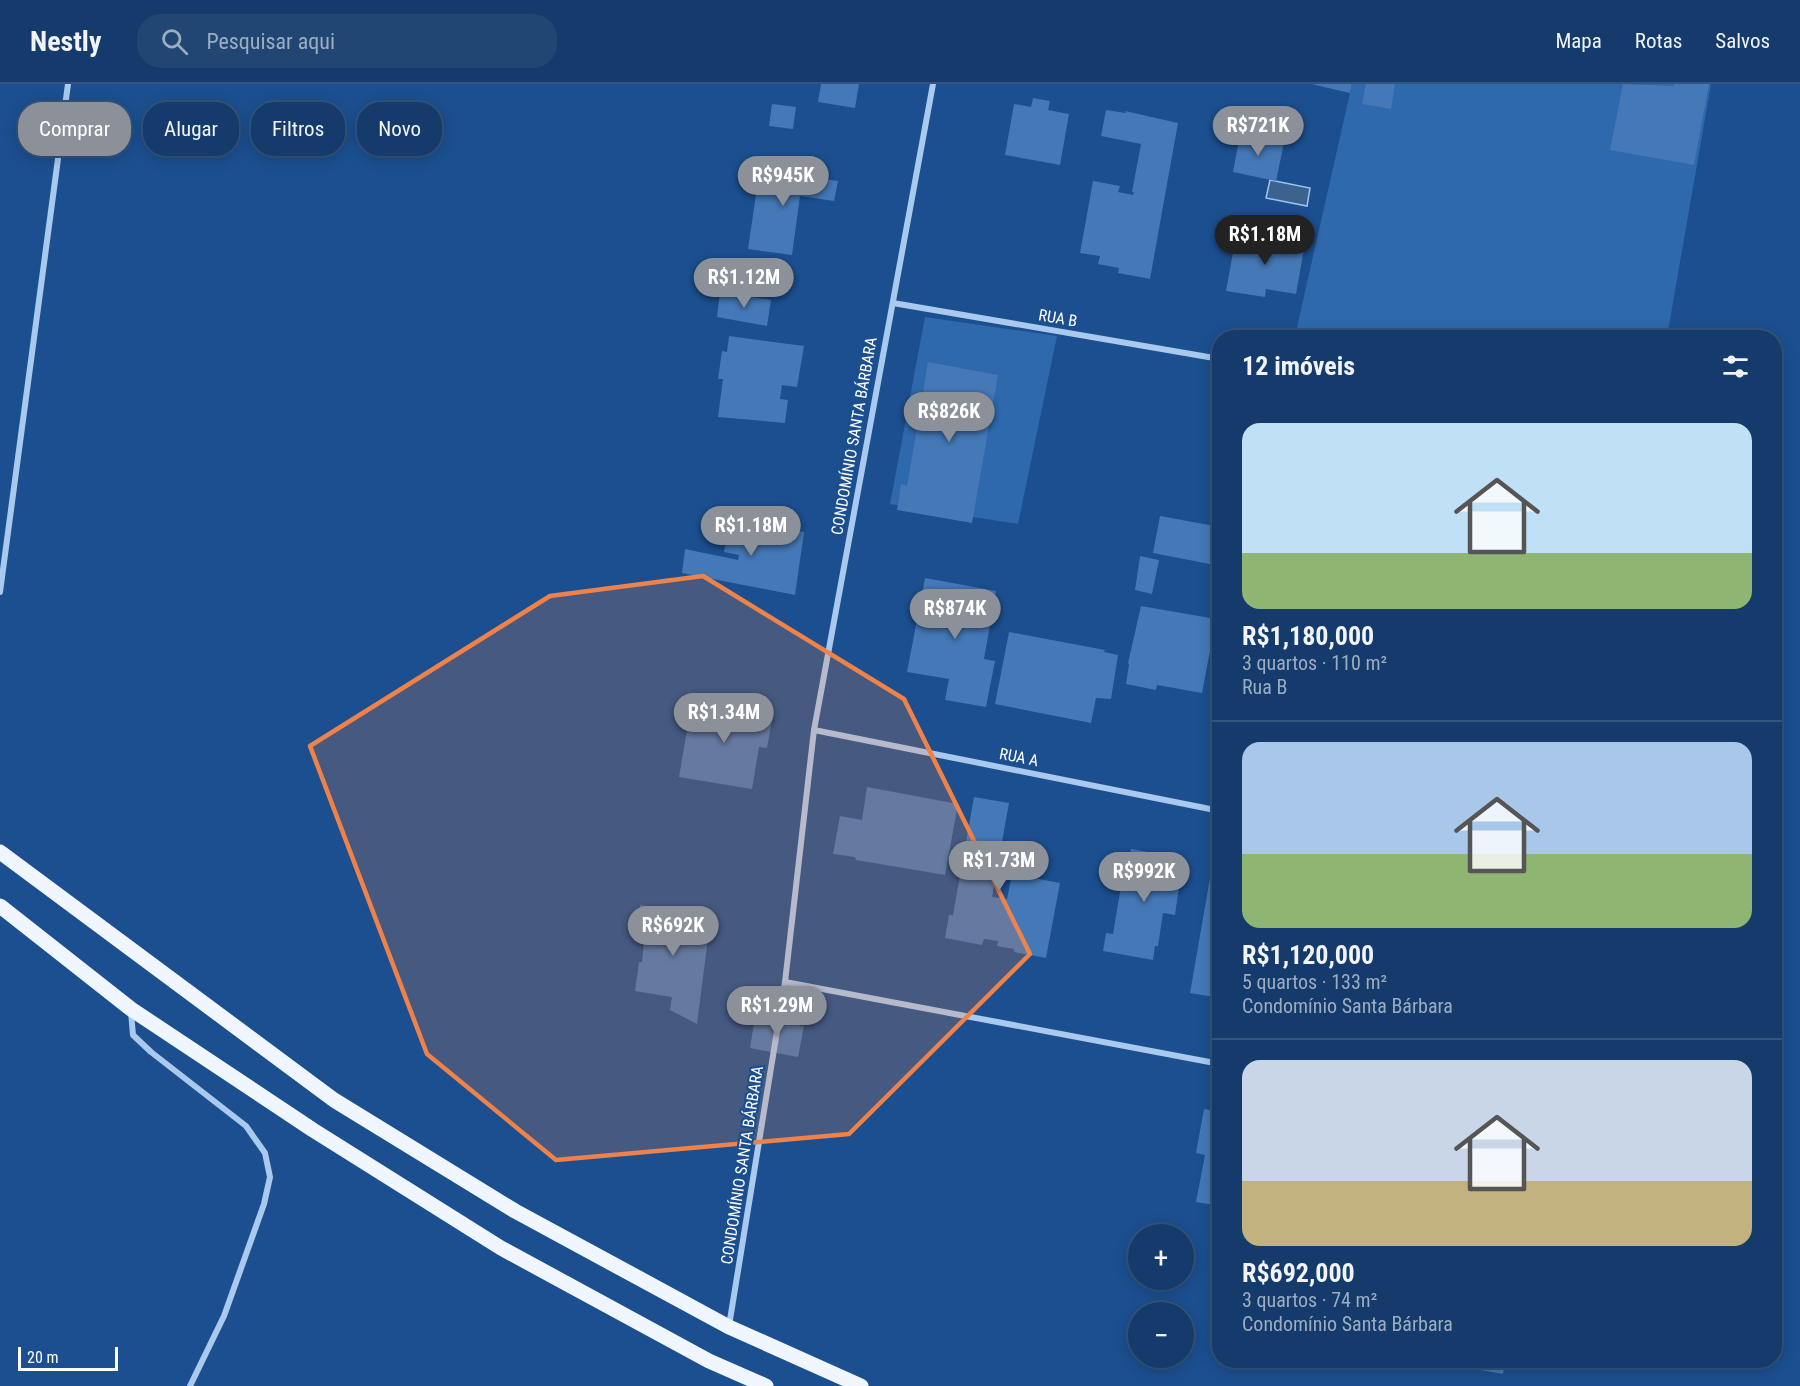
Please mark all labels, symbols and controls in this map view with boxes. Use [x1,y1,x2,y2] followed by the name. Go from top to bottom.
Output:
[137,14,557,68] search box
[30,25,101,58] text: Nestly
[158,25,191,58] icon: search
[206,29,335,54] text: Pesquisar aqui
[1555,29,1602,53] text: Mapa
[1635,29,1682,53] text: Rotas
[1715,29,1770,53] text: Salvos
[18,102,131,156] chip: Comprar
[143,102,239,156] chip: Alugar
[251,102,345,156] chip: Filtros
[357,102,442,156] chip: Novo
[1209,106,1307,157] pin: R$721K
[1227,113,1289,137] text: R$721K
[734,156,832,207] pin: R$945K
[752,163,814,187] text: R$945K
[1210,215,1320,266] pin: R$1.18M
[1229,222,1301,246] text: R$1.18M
[689,258,799,309] pin: R$1.12M
[708,265,780,289] text: R$1.12M
[1037,305,1079,331] street label: RUA B
[827,336,881,536] street label: CONDOMÍNIO SANTA BÁRBARA
[1719,350,1752,383] icon: filters
[1242,351,1355,381] text: 12 imóveis
[900,392,998,443] pin: R$826K
[918,399,980,423] text: R$826K
[1443,462,1551,570] icon: home
[696,506,806,557] pin: R$1.18M
[715,513,787,537] text: R$1.18M
[906,589,1004,640] pin: R$874K
[924,596,986,620] text: R$874K
[1242,621,1374,651] text: R$1,180,000
[1242,651,1387,675] text: 3 quartos · 110 m²
[1242,675,1287,699] text: Rua B
[669,693,779,744] pin: R$1.34M
[688,700,760,724] text: R$1.34M
[998,744,1040,770] street label: RUA A
[1443,781,1551,889] icon: home
[944,841,1054,892] pin: R$1.73M
[963,848,1035,872] text: R$1.73M
[1095,852,1193,903] pin: R$992K
[1113,859,1175,883] text: R$992K
[624,906,722,957] pin: R$692K
[642,913,704,937] text: R$692K
[1242,940,1374,970] text: R$1,120,000
[1242,970,1387,994] text: 5 quartos · 133 m²
[722,986,832,1037] pin: R$1.29M
[741,993,813,1017] text: R$1.29M
[1242,994,1453,1018] text: Condomínio Santa Bárbara
[717,1064,767,1266] street label: CONDOMÍNIO SANTA BÁRBARA
[1443,1099,1551,1207] icon: home
[1128,1224,1194,1368] map controls
[1128,1224,1194,1290] button: +
[1242,1258,1355,1288] text: R$692,000
[1242,1288,1377,1312] text: 3 quartos · 74 m²
[1128,1302,1194,1368] button: −
[1242,1312,1453,1336] text: Condomínio Santa Bárbara
[18,1344,118,1372] scale bar
[27,1348,59,1367] text: 20 m

